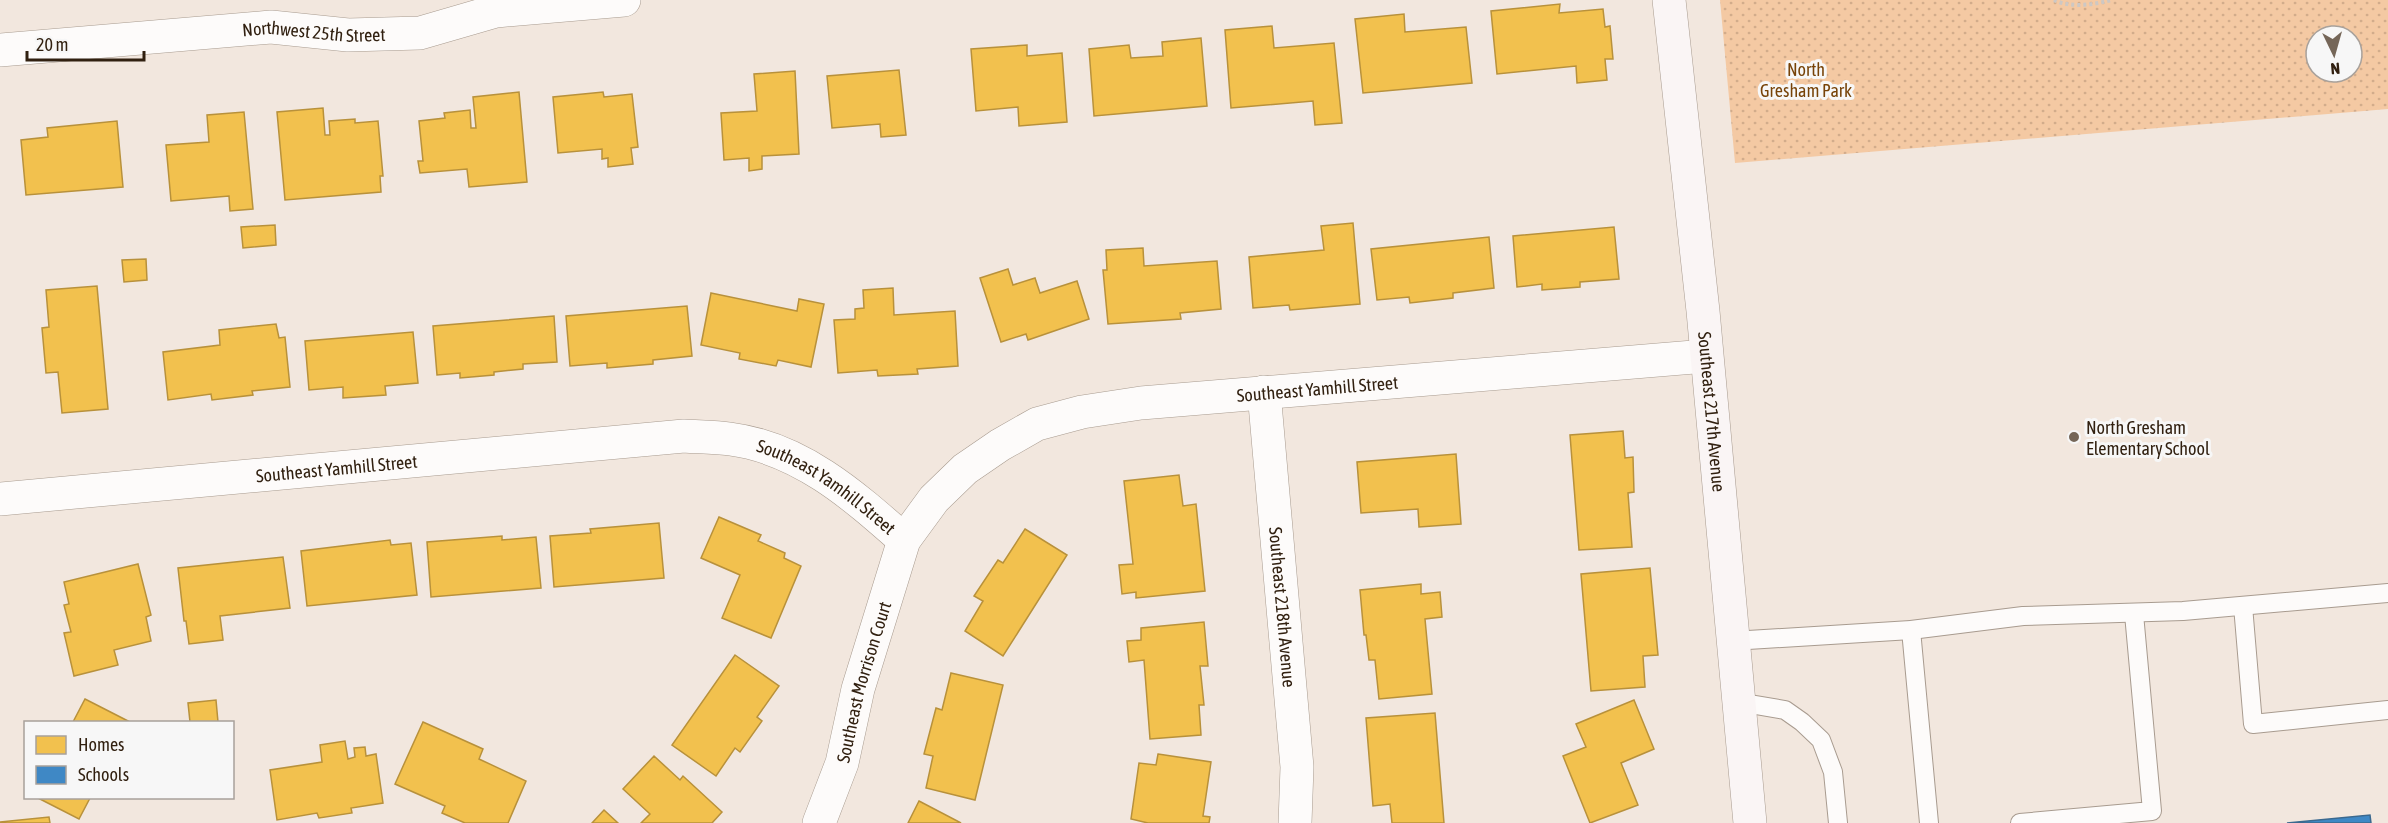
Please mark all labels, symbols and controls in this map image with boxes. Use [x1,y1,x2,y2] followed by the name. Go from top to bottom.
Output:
[241,16,386,46] street label: Northwest 25th Street
[27,24,144,62] scale bar
[2304,24,2364,84] north arrow
[36,34,68,55] text: 20 m
[1760,59,1852,101] park label: North Gresham Park
[2330,60,2341,78] text: N
[1694,331,1730,493] street label: Southeast 217th Avenue
[1236,371,1399,406] street label: Southeast Yamhill Street
[2086,417,2210,459] place label: North Gresham Elementary School
[2067,430,2081,444] marker: North Gresham Elementary School
[754,435,900,538] street label: Southeast Yamhill Street
[255,450,418,486] street label: Southeast Yamhill Street
[1265,526,1300,688] street label: Southeast 218th Avenue
[832,599,895,765] street label: Southeast Morrison Court
[24,721,234,799] legend
[78,734,124,755] text: Homes
[78,764,129,785] text: Schools

